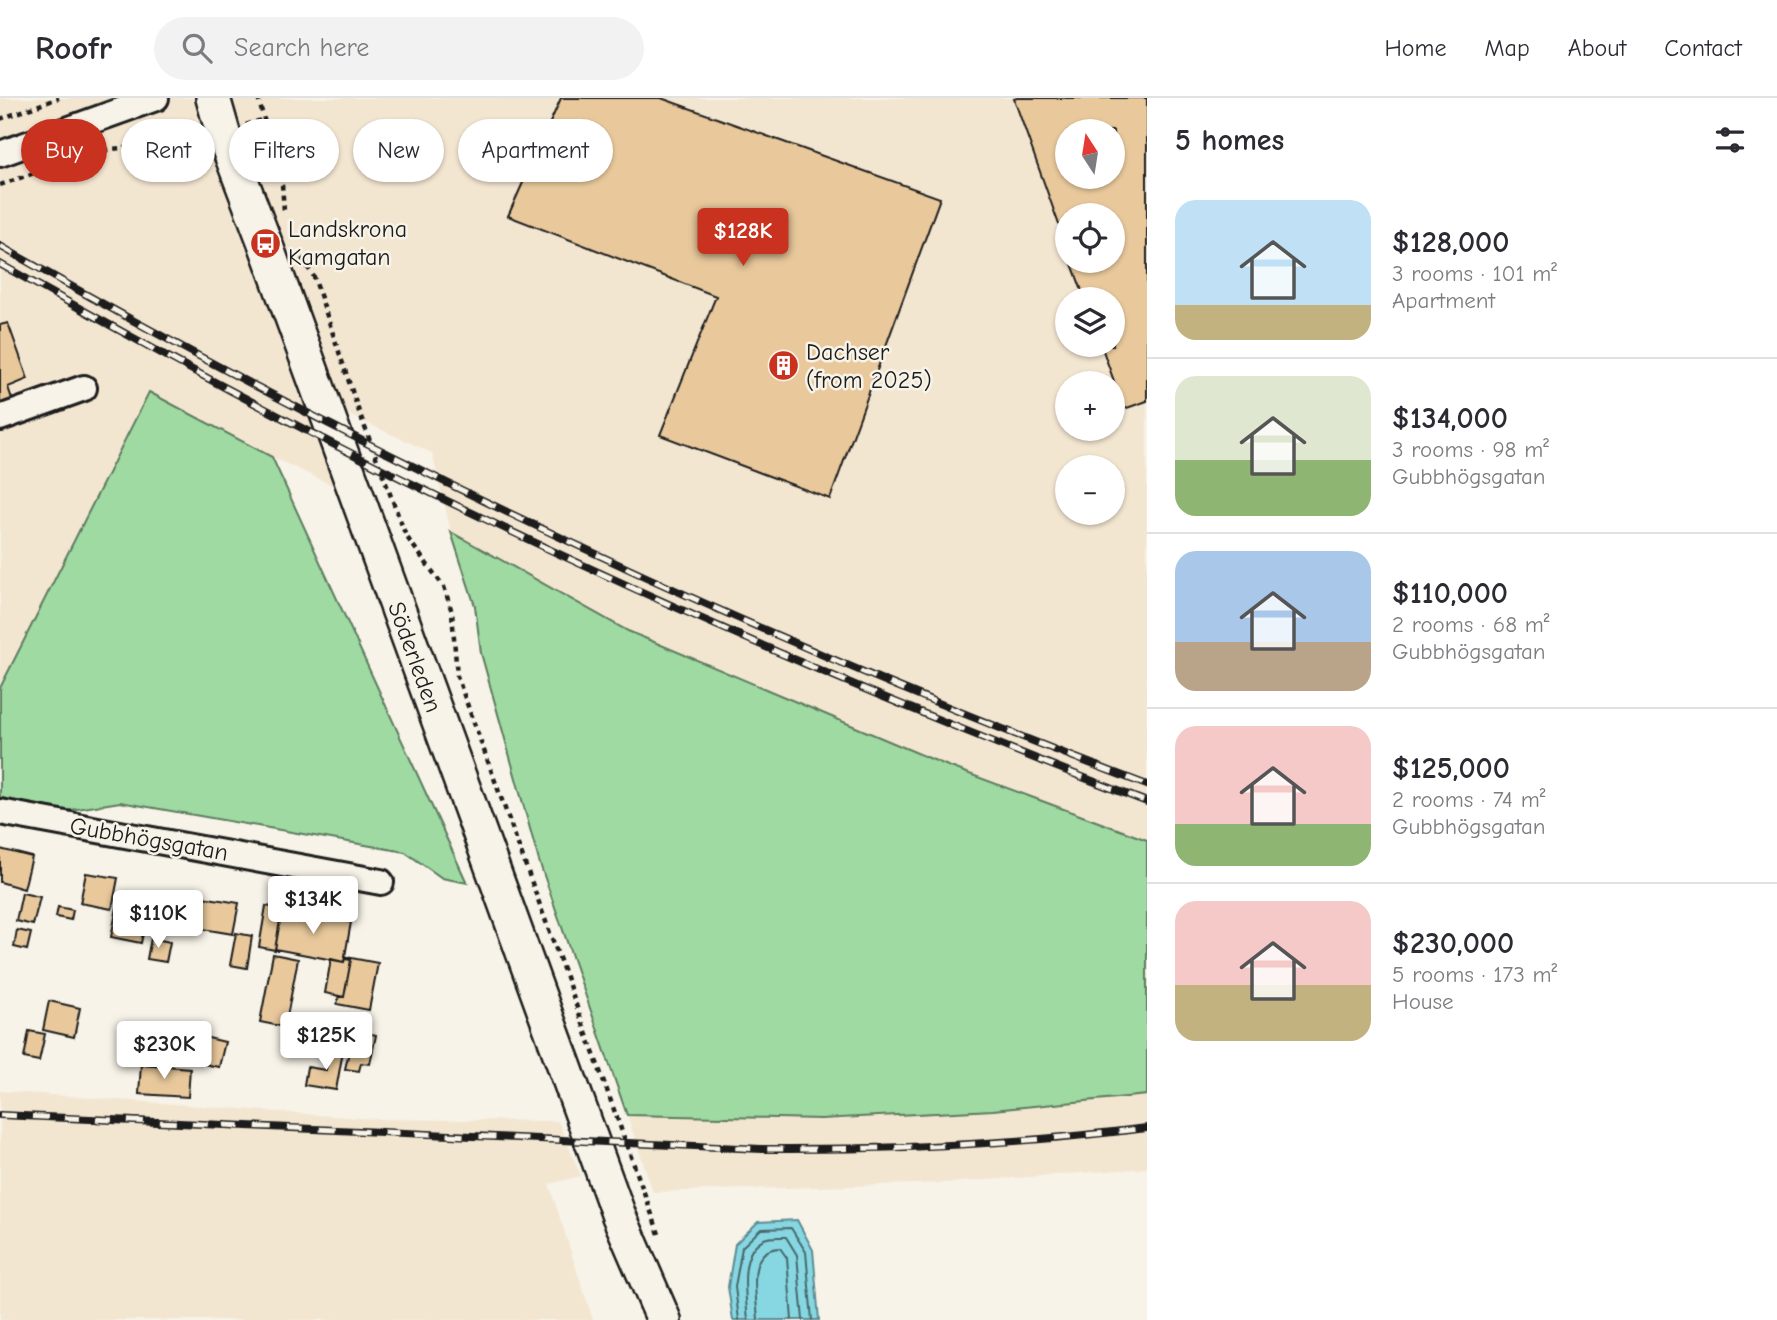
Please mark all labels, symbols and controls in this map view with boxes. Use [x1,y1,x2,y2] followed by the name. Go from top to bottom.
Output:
[154,17,644,80] search box
[35,29,112,67] text: Roofr
[178,29,216,67] icon: search
[234,33,369,63] text: Search here
[1385,34,1446,62] text: Home
[1484,34,1530,62] text: Map
[1568,34,1626,62] text: About
[1664,34,1742,62] text: Contact
[21,119,107,182] chip: Buy
[121,119,215,182] chip: Rent
[229,119,339,182] chip: Filters
[353,119,444,182] chip: New
[458,119,613,182] chip: Apartment
[1055,119,1125,189] north arrow
[1055,119,1125,525] map controls
[1711,121,1749,159] icon: filters
[1175,123,1284,158] text: 5 homes
[1055,203,1125,273] button: locate
[694,208,792,268] pin: $128K
[288,215,407,271] place label: Landskrona Kamgatan
[713,217,773,244] text: $128K
[1392,225,1509,260] text: $128,000
[248,226,282,260] bus stop icon: Landskrona Kamgatan
[1231,228,1315,312] icon: home
[1392,260,1557,287] text: 3 rooms · 101 m²
[1055,287,1125,357] button: layers
[1392,287,1495,314] text: Apartment
[806,338,932,394] place label: Dachser (from 2025)
[766,349,800,383] building icon: Dachser (from 2025)
[1055,371,1125,441] button: +
[1392,401,1508,436] text: $134,000
[1231,404,1315,488] icon: home
[1392,436,1549,463] text: 3 rooms · 98 m²
[1055,455,1125,525] button: −
[1392,463,1546,490] text: Gubbhögsgatan
[1392,576,1508,611] text: $110,000
[1231,579,1315,663] icon: home
[382,598,448,716] street label: Söderleden
[1392,611,1550,638] text: 2 rooms · 68 m²
[1392,638,1546,665] text: Gubbhögsgatan
[1392,751,1510,786] text: $125,000
[1231,754,1315,838] icon: home
[1392,786,1545,813] text: 2 rooms · 74 m²
[68,811,230,867] street label: Gubbhögsgatan
[1392,813,1546,840] text: Gubbhögsgatan
[264,876,362,936] pin: $134K
[284,885,342,912] text: $134K
[109,890,207,950] pin: $110K
[129,899,187,926] text: $110K
[1392,926,1514,961] text: $230,000
[1231,929,1315,1013] icon: home
[1392,961,1557,988] text: 5 rooms · 173 m²
[1392,988,1454,1015] text: House
[277,1012,375,1072] pin: $125K
[115,1021,213,1081] pin: $230K
[296,1021,356,1048] text: $125K
[133,1030,195,1057] text: $230K

